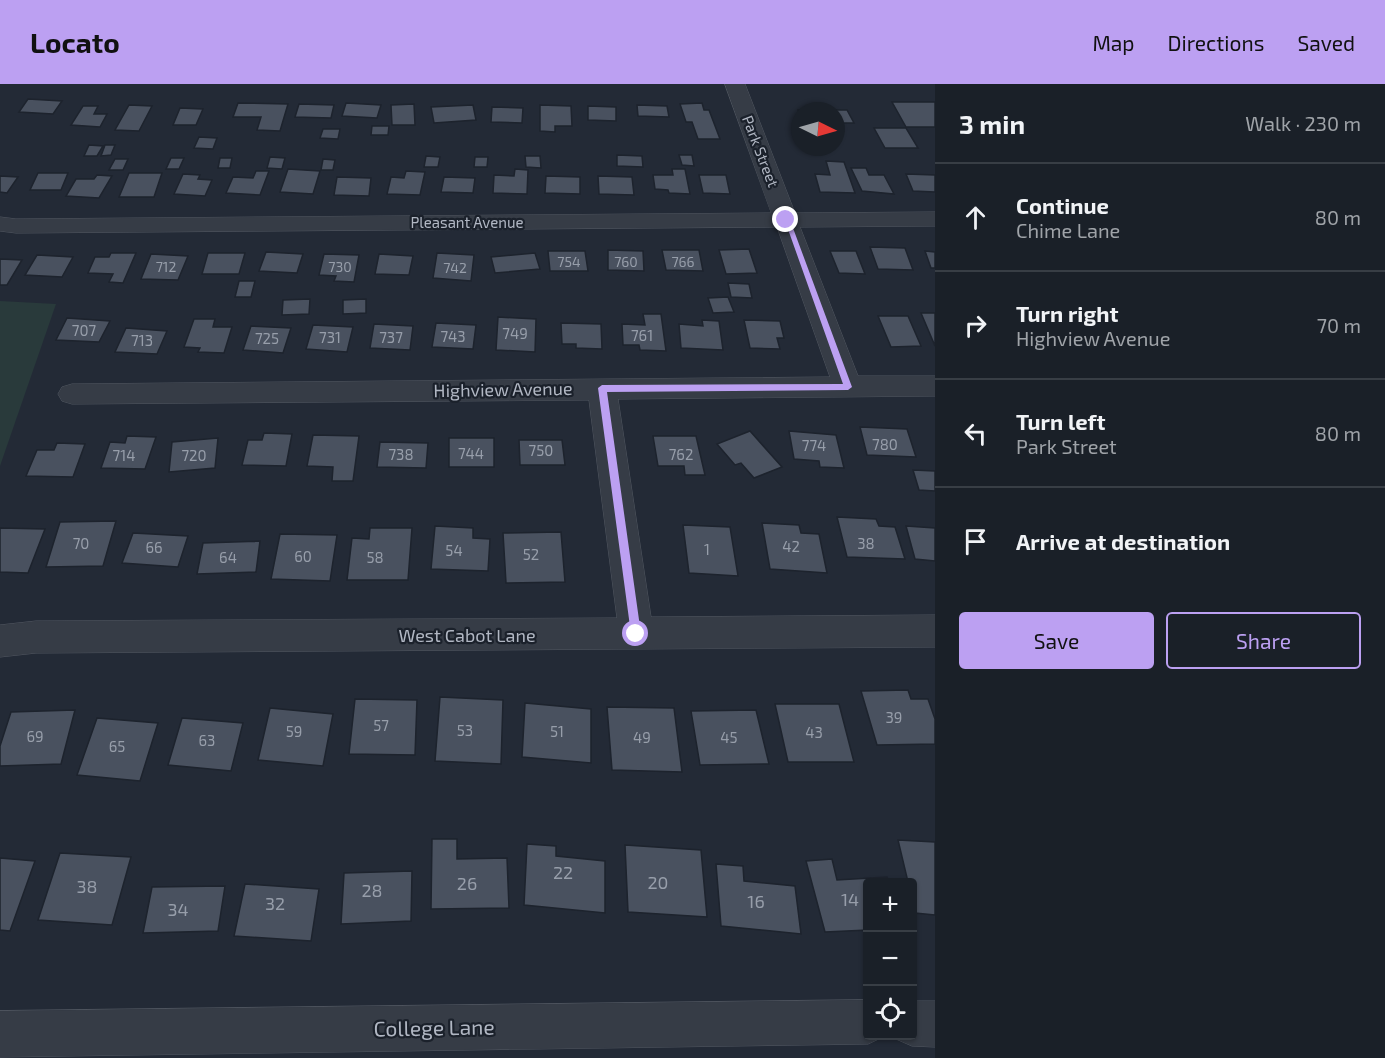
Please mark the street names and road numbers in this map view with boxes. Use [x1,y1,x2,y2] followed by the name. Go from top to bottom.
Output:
[739,113,783,190] street label: Park Street
[410,213,524,231] street label: Pleasant Avenue
[433,377,573,401] street label: Highview Avenue
[398,624,536,646] street label: West Cabot Lane
[373,1013,495,1041] street label: College Lane

